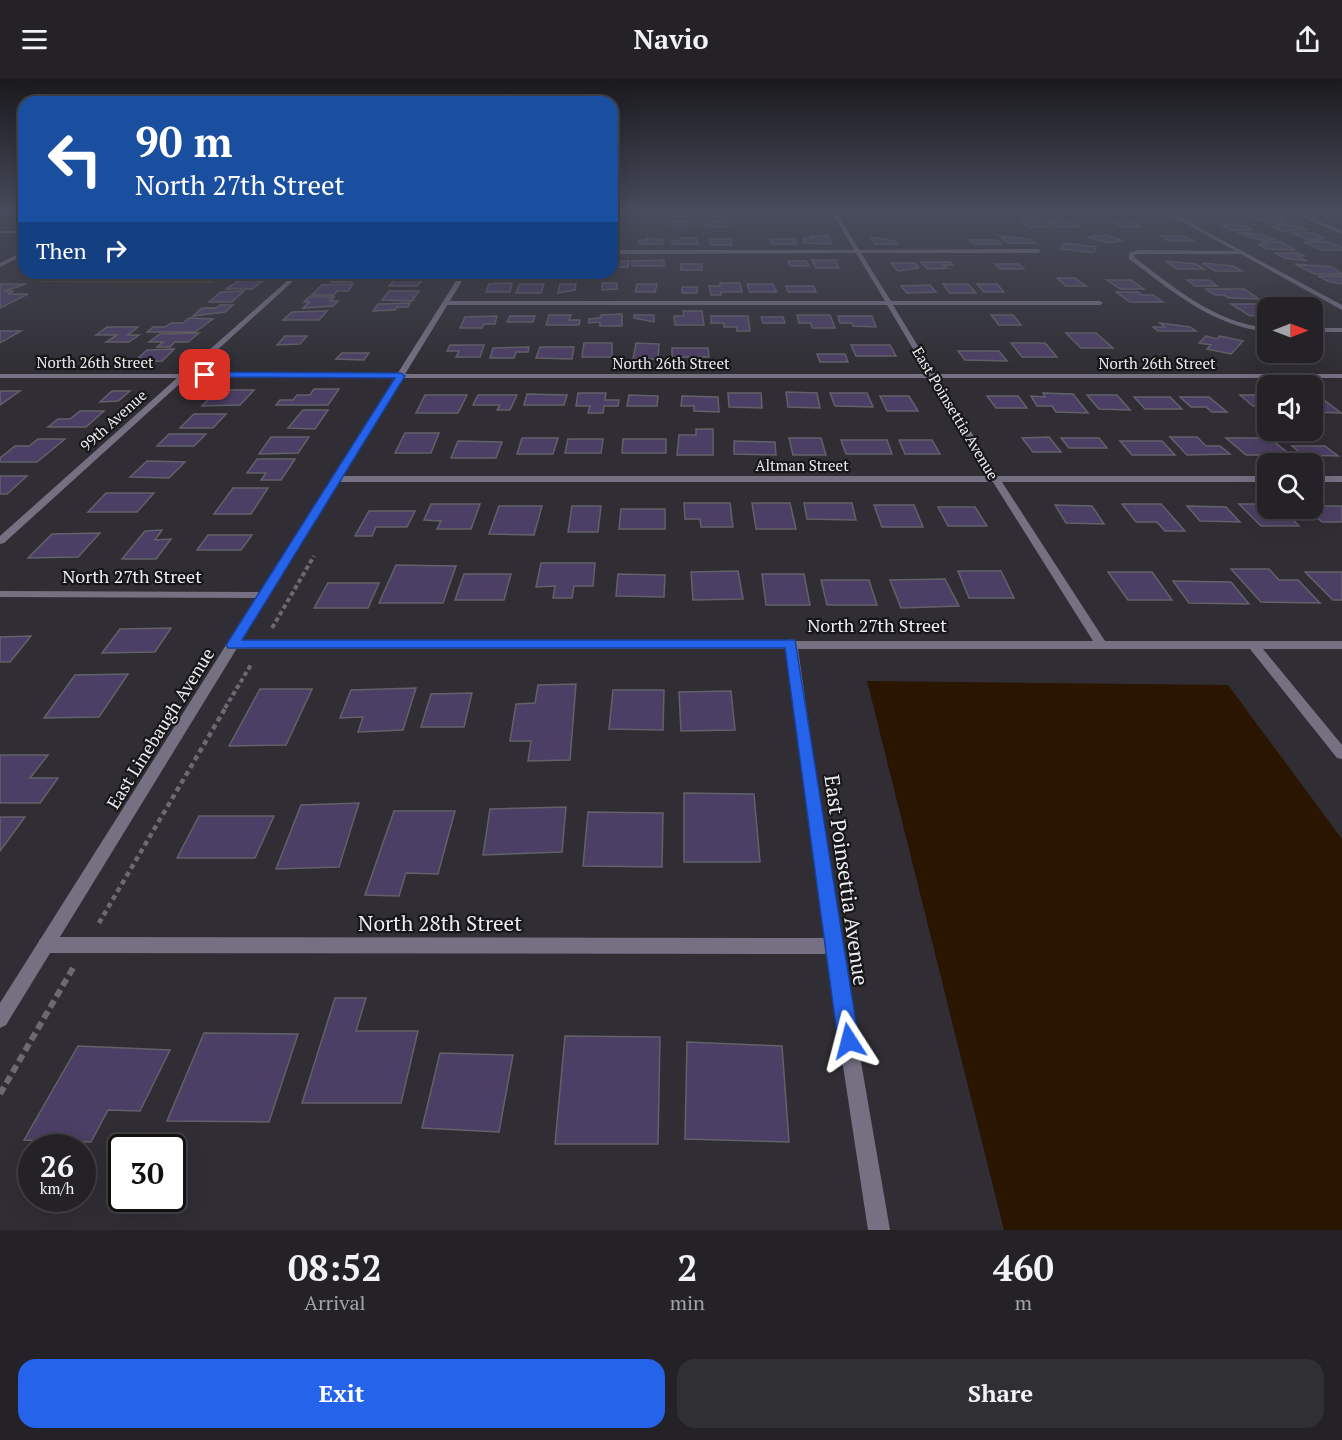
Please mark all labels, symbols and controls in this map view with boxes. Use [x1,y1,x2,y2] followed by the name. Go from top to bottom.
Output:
[633,21,709,57] text: Navio
[18,23,51,56] icon: menu
[1291,23,1324,56] icon: share
[135,113,233,169] text: 90 m
[36,120,114,198] icon: left
[135,167,345,203] text: North 27th Street
[99,234,132,267] icon: right
[36,236,87,265] text: Then
[1257,297,1323,363] north arrow
[1257,297,1323,519] map controls
[908,343,1004,483] street label: East Poinsettia Avenue
[179,349,230,400] pin
[36,352,154,372] street label: North 26th Street
[612,353,730,373] street label: North 26th Street
[1098,353,1216,373] street label: North 26th Street
[188,358,221,391] icon: arrive
[1257,375,1323,441] button: sound
[76,385,150,455] street label: 99th Avenue
[1257,453,1323,519] button: search
[755,455,849,475] street label: Altman Street
[62,564,202,588] street label: North 27th Street
[807,613,947,637] street label: North 27th Street
[101,643,219,813] street label: East Linebaugh Avenue
[818,773,876,987] street label: East Poinsettia Avenue
[358,909,522,937] street label: North 28th Street
[817,1009,881,1073] position arrow
[108,1134,186,1212] speed limit sign: 30
[40,1146,74,1186] text: 26
[40,1178,74,1198] text: km/h
[288,1244,382,1291] text: 08:52
[677,1244,698,1291] text: 2
[993,1244,1054,1291] text: 460
[304,1289,366,1316] text: Arrival
[670,1289,705,1316] text: min
[1015,1289,1032,1316] text: m
[18,1359,665,1428] button: Exit
[677,1359,1324,1428] button: Share

